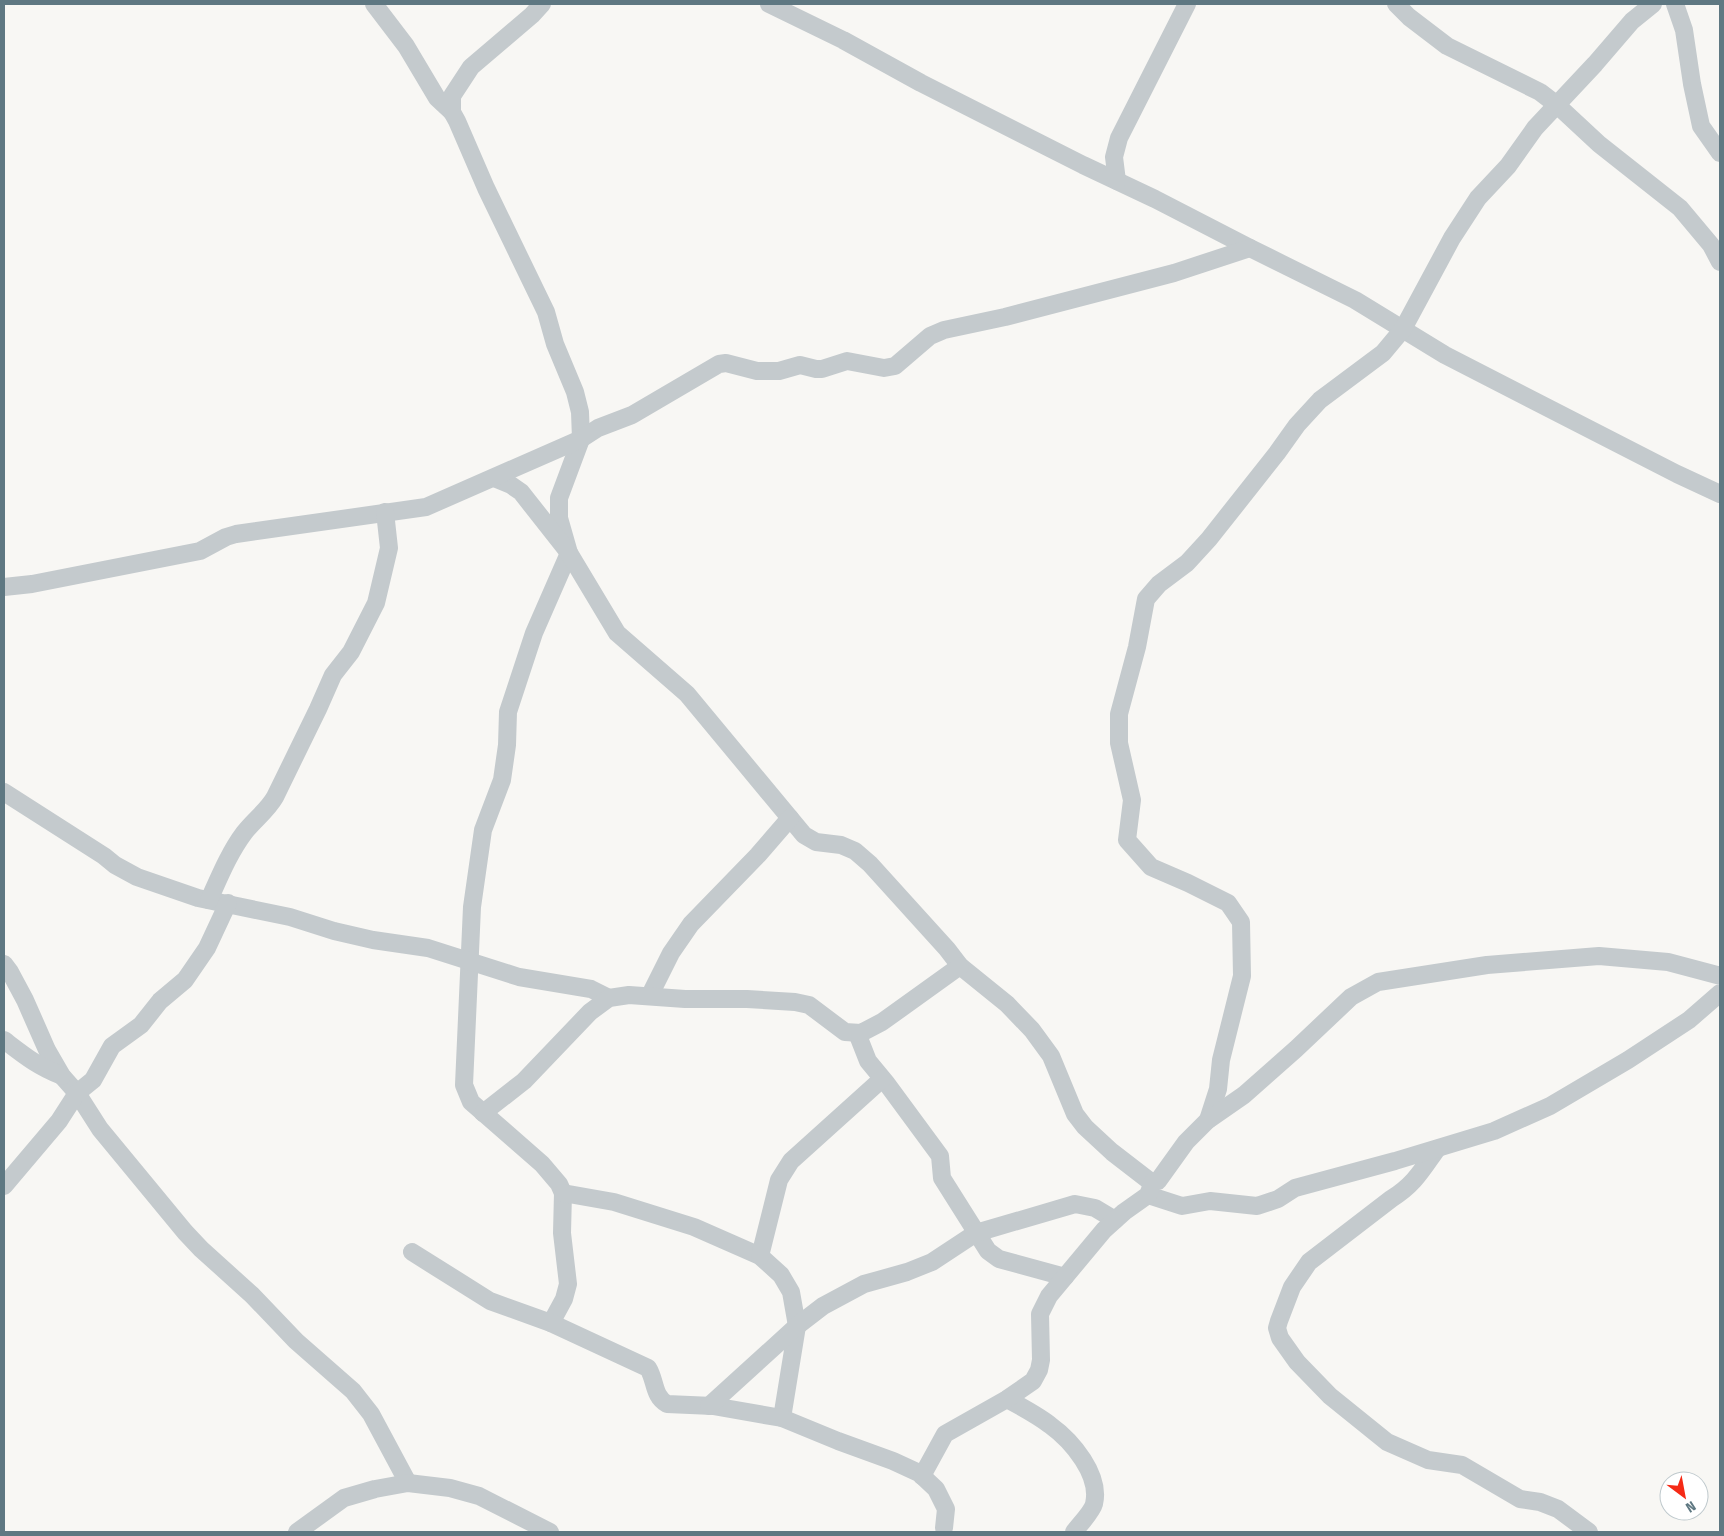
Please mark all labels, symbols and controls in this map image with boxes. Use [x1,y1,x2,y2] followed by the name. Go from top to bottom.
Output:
[1659,1471,1709,1521] north arrow
[1683,1497,1699,1516] text: N

